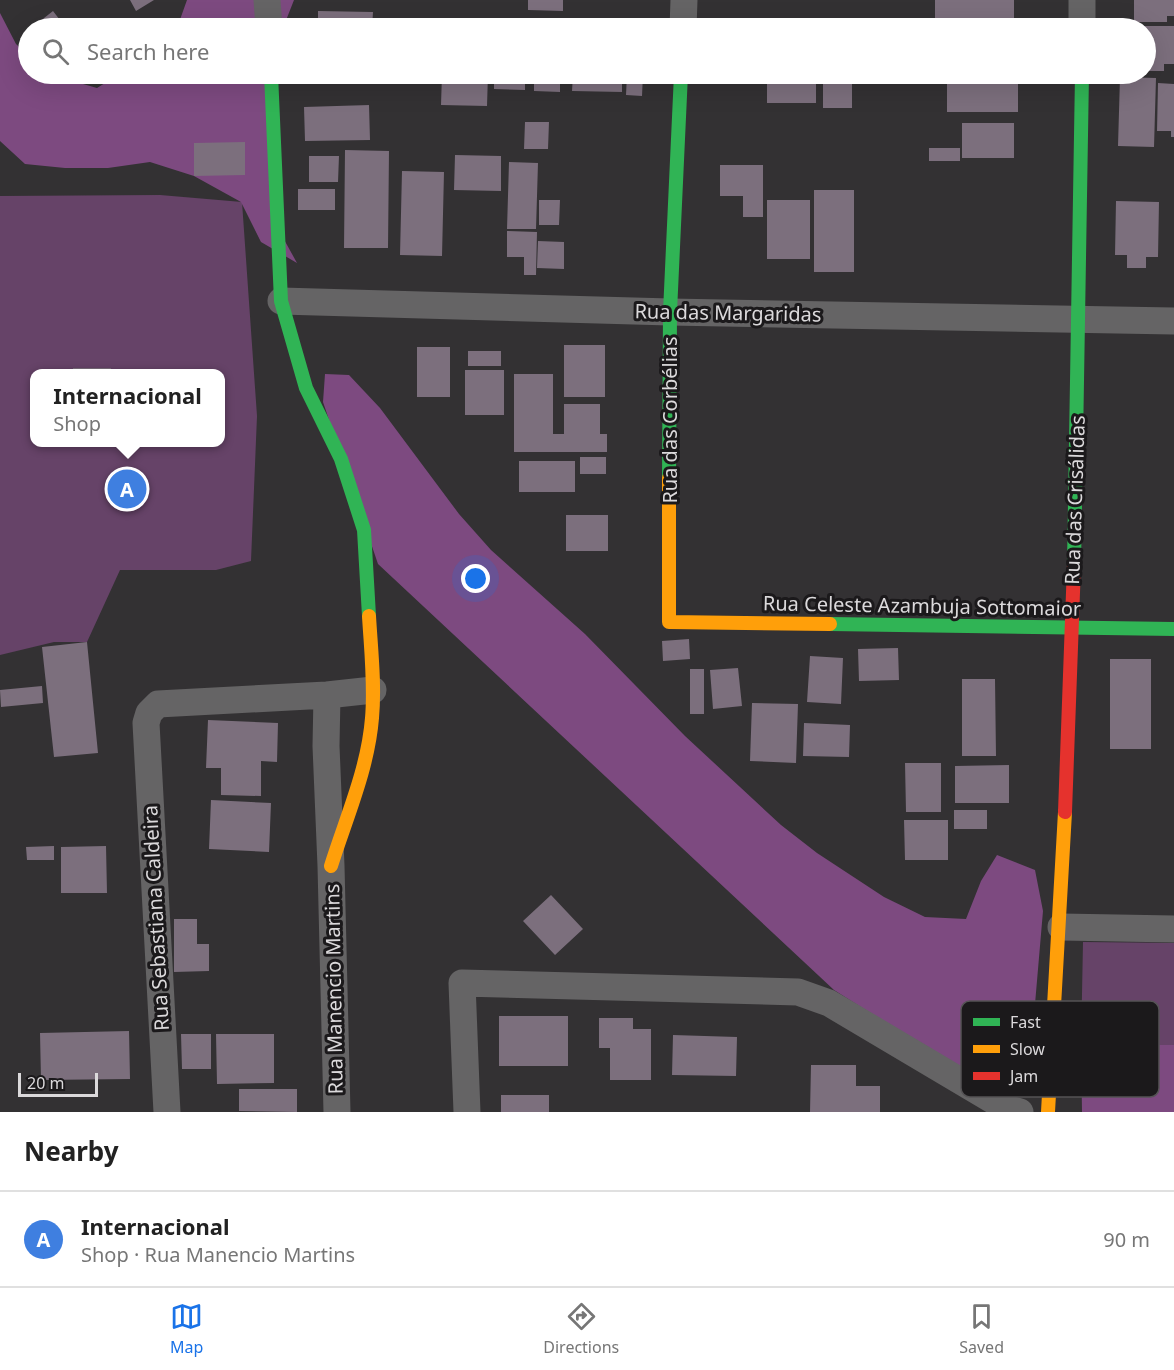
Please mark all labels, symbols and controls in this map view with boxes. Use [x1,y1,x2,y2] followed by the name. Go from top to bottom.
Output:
[18,18,1156,84] search box
[39,35,72,68] icon: search
[87,36,209,66] text: Search here
[634,297,822,328] street label: Rua das Margaridas
[656,336,683,504] street label: Rua das Corbélias
[30,369,225,447] popup
[53,380,202,410] text: Internacional
[53,410,101,437] text: Shop
[1058,415,1091,585] street label: Rua das Crisálidas
[108,466,146,512] pin: A
[461,564,490,593] your location
[763,589,1081,622] street label: Rua Celeste Azambuja Sottomaior
[136,805,175,1031] street label: Rua Sebastiana Caldeira
[318,883,349,1095] street label: Rua Manencio Martins
[961,1001,1159,1097] legend
[1010,1011,1041,1033] text: Fast
[1010,1038,1045,1060] text: Slow
[1008,1065,1038,1087] text: Jam
[18,1070,98,1098] scale bar
[27,1072,64,1094] text: 20 m
[24,1133,119,1169] text: Nearby
[81,1211,230,1241] text: Internacional
[37,1226,50,1253] text: A
[1103,1226,1150,1253] text: 90 m
[81,1241,355,1268] text: Shop · Rua Manencio Martins
[170,1300,203,1358] tab: Map
[543,1300,619,1358] tab: Directions
[959,1300,1004,1358] tab: Saved

